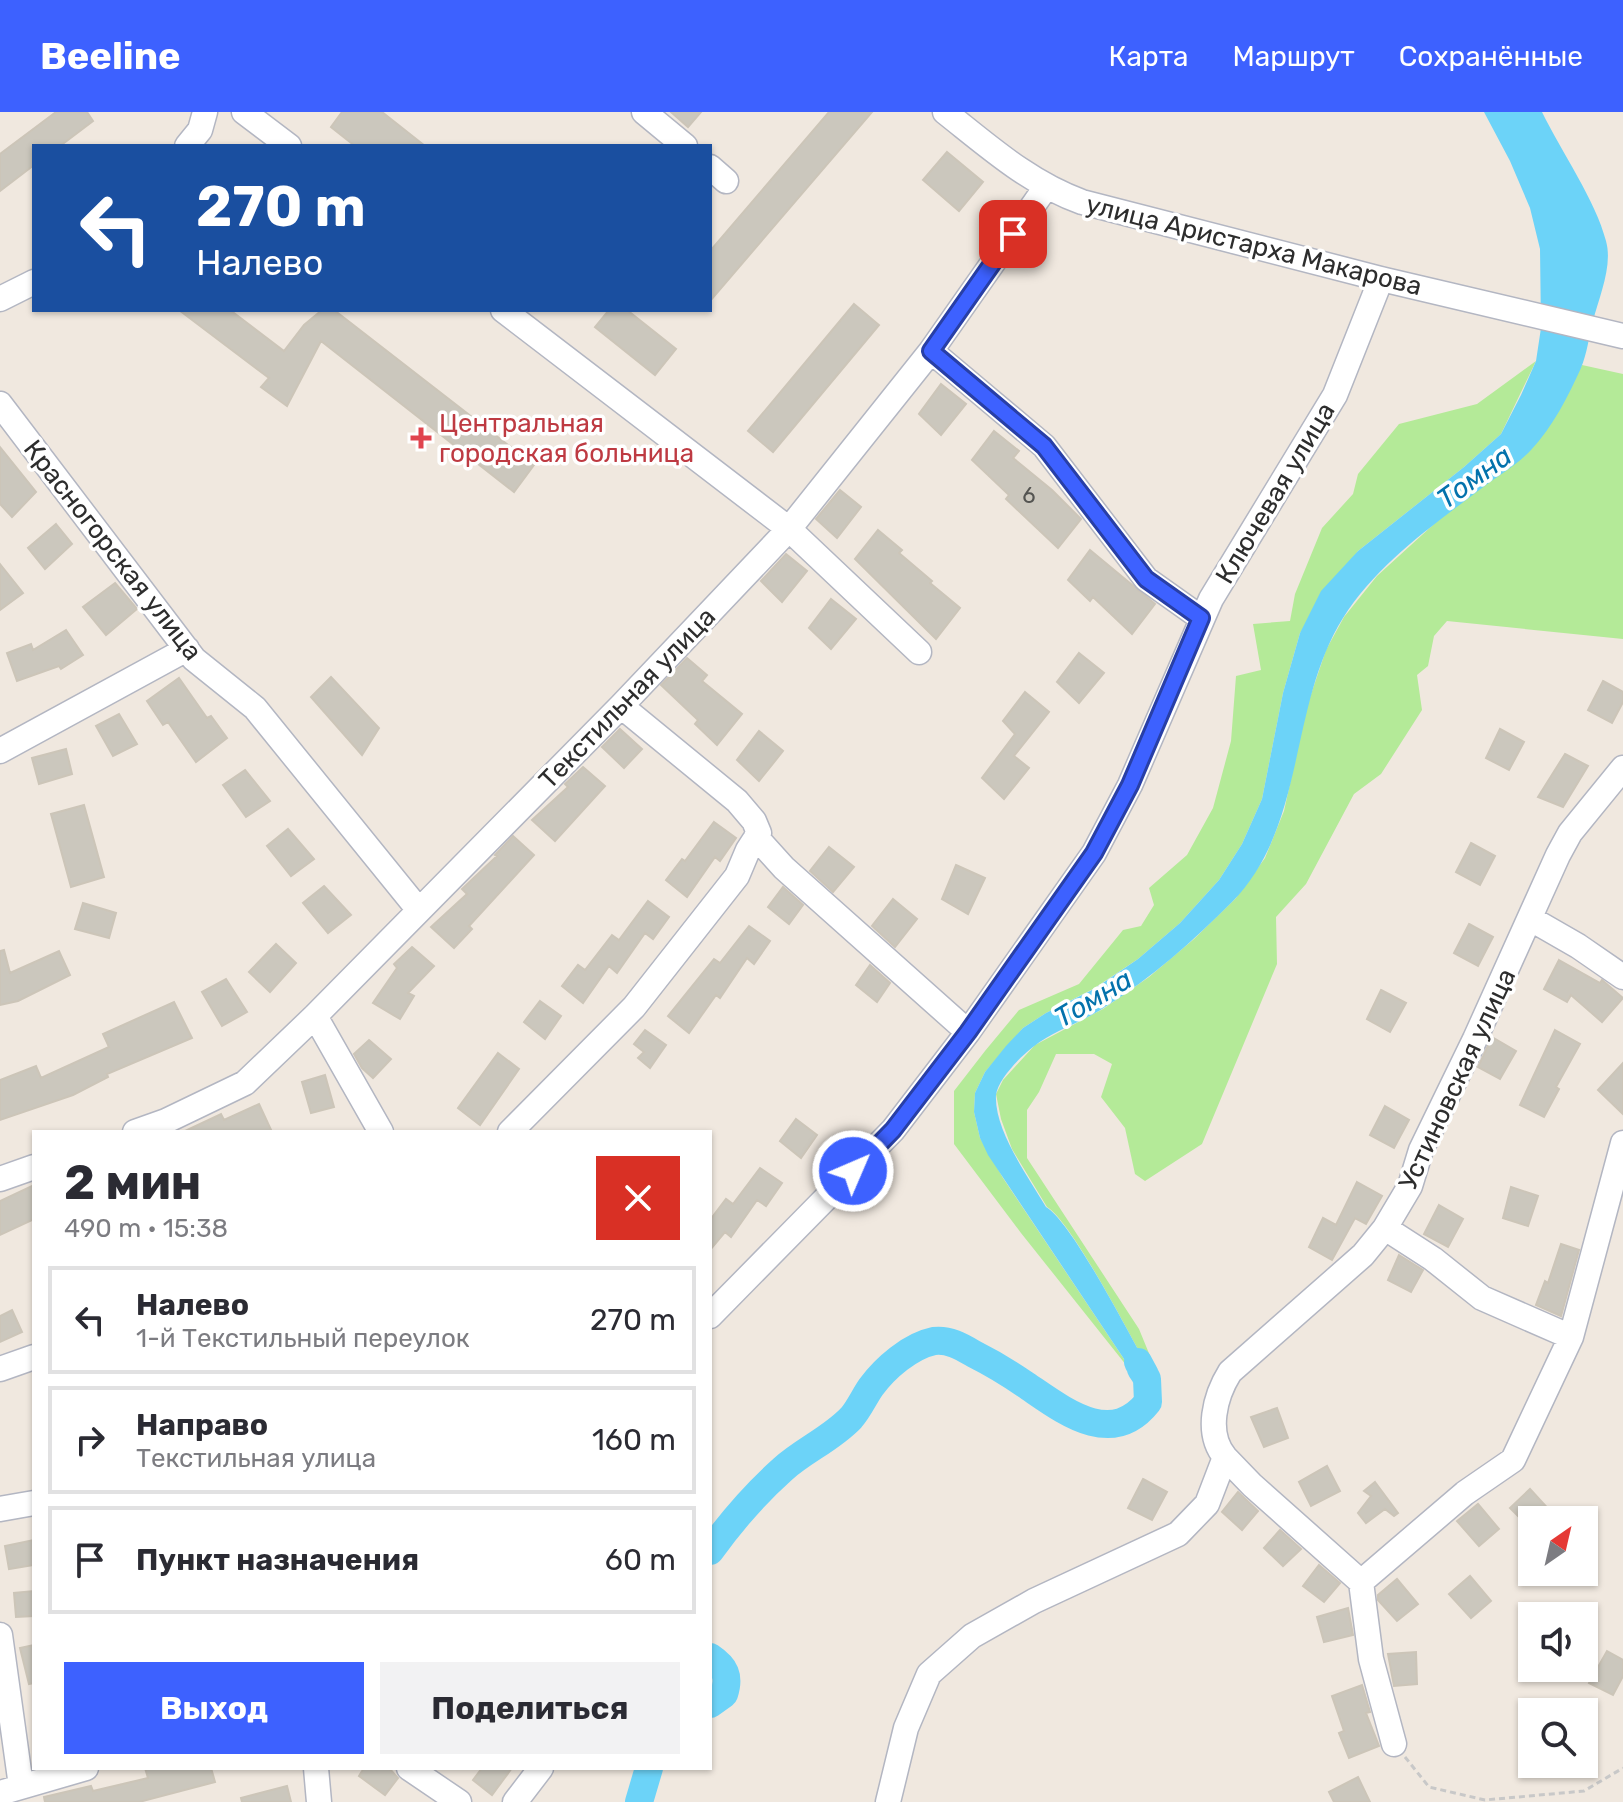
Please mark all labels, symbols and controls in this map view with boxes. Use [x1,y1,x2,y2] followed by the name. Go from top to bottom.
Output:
[40,33,181,79] text: Beeline
[1109,40,1188,73] text: Карта
[1232,40,1355,73] text: Маршрут
[1399,40,1583,73] text: Сохранённые
[196,174,366,240] text: 270 m
[64,176,168,280] icon: left
[1083,189,1425,302] street label: улица Аристарха Макарова
[979,200,1047,268] pin
[991,212,1035,256] icon: arrive
[196,241,323,284] text: Налево
[1209,397,1342,589] street label: Ключевая улица
[439,408,694,469] place label: Центральная городская больница
[410,427,432,449] marker: Центральная городская больница
[17,434,208,667] street label: Красногорская улица
[1430,439,1518,516] water label: Томна
[1022,482,1036,509] house number: 6
[533,601,722,795] street label: Текстильная улица
[1048,962,1138,1034] water label: Томна
[1393,964,1522,1195] street label: Устиновская улица
[811,1129,895,1213] position arrow
[64,1154,201,1211] text: 2 мин
[596,1156,680,1240] button: close
[64,1213,228,1244] text: 490 m · 15:38
[136,1287,249,1323] text: Налево
[68,1298,112,1342] icon: left
[590,1302,676,1338] text: 270 m
[136,1323,470,1354] text: 1-й Текстильный переулок
[136,1407,268,1443] text: Направо
[68,1418,112,1462] icon: right
[592,1422,676,1458] text: 160 m
[136,1443,376,1474] text: Текстильная улица
[1518,1506,1598,1586] north arrow
[1518,1506,1598,1778] map controls
[68,1538,112,1582] icon: arrive
[136,1542,419,1578] text: Пункт назначения
[605,1542,676,1578] text: 60 m
[1518,1602,1598,1682] button: sound
[64,1662,364,1754] button: Выход
[380,1662,680,1754] button: Поделиться
[1518,1698,1598,1778] button: search

